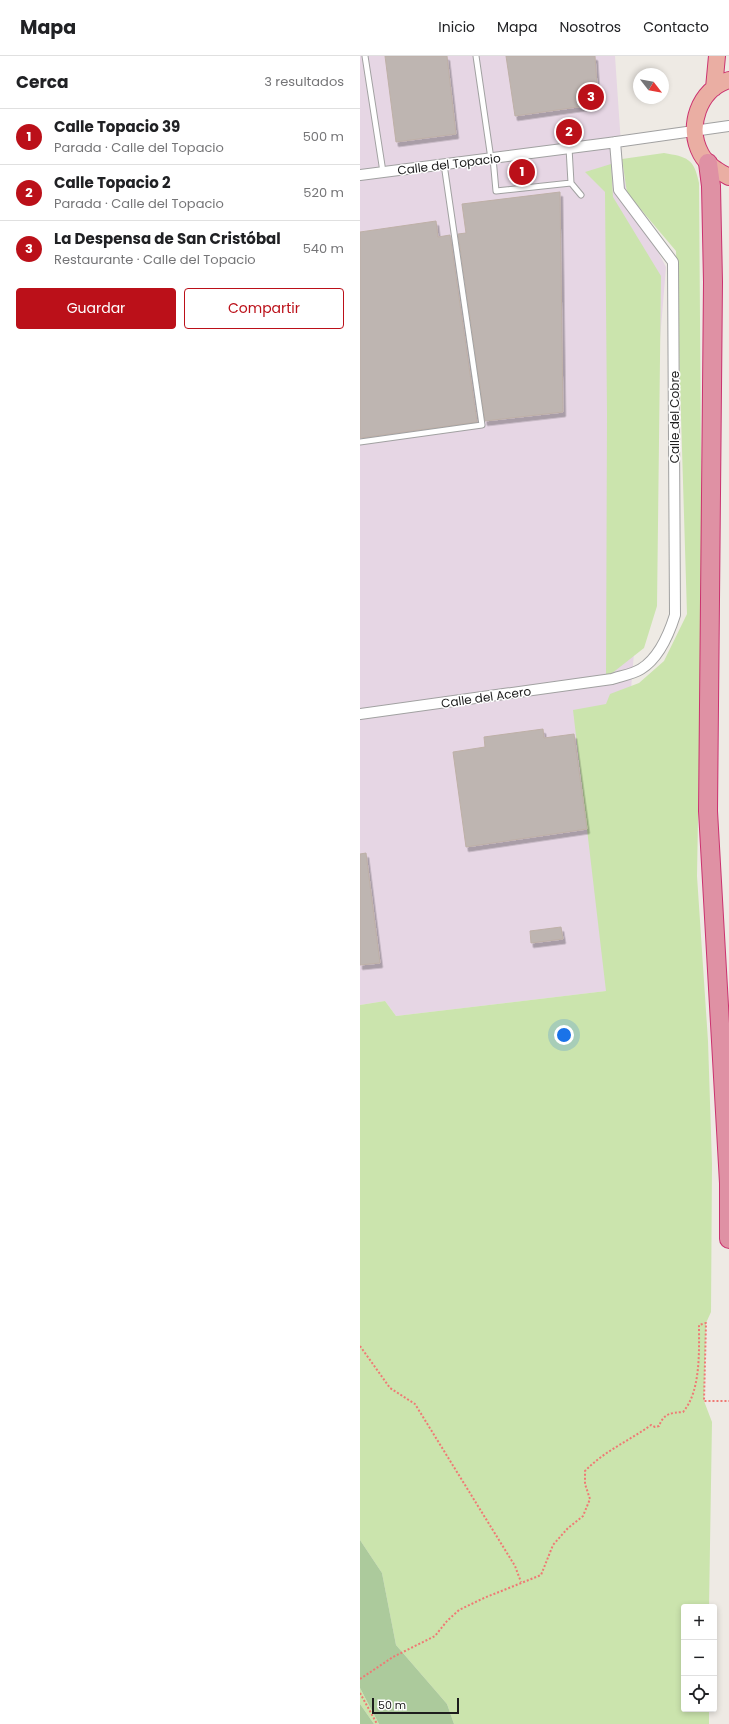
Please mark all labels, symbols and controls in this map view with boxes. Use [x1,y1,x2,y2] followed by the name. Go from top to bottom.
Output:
[20,14,76,41] text: Mapa
[438,17,475,37] text: Inicio
[497,17,538,37] text: Mapa
[560,17,621,37] text: Nosotros
[643,17,709,37] text: Contacto
[633,68,669,104] north arrow
[16,70,69,94] text: Cerca
[264,72,344,91] text: 3 resultados
[578,82,604,112] pin: 3
[54,116,180,137] text: Calle Topacio 39
[556,117,582,147] pin: 2
[27,127,31,146] text: 1
[303,127,344,146] text: 500 m
[54,138,224,157] text: Parada · Calle del Topacio
[396,149,502,179] street label: Calle del Topacio
[509,157,535,187] pin: 1
[54,172,170,193] text: Calle Topacio 2
[25,183,33,202] text: 2
[303,183,344,202] text: 520 m
[54,194,224,213] text: Parada · Calle del Topacio
[54,228,281,249] text: La Despensa de San Cristóbal
[25,239,33,258] text: 3
[303,239,344,258] text: 540 m
[54,250,256,269] text: Restaurante · Calle del Topacio
[16,288,176,329] button: Guardar
[184,288,344,329] button: Compartir
[666,371,683,463] street label: Calle del Cobre
[440,682,532,712] street label: Calle del Acero
[554,1025,574,1045] your location
[681,1604,717,1712] map controls
[681,1604,717,1640] button: +
[681,1640,717,1676] button: −
[681,1676,717,1712] button: locate
[372,1696,459,1715] scale bar
[378,1697,406,1713] text: 50 m

